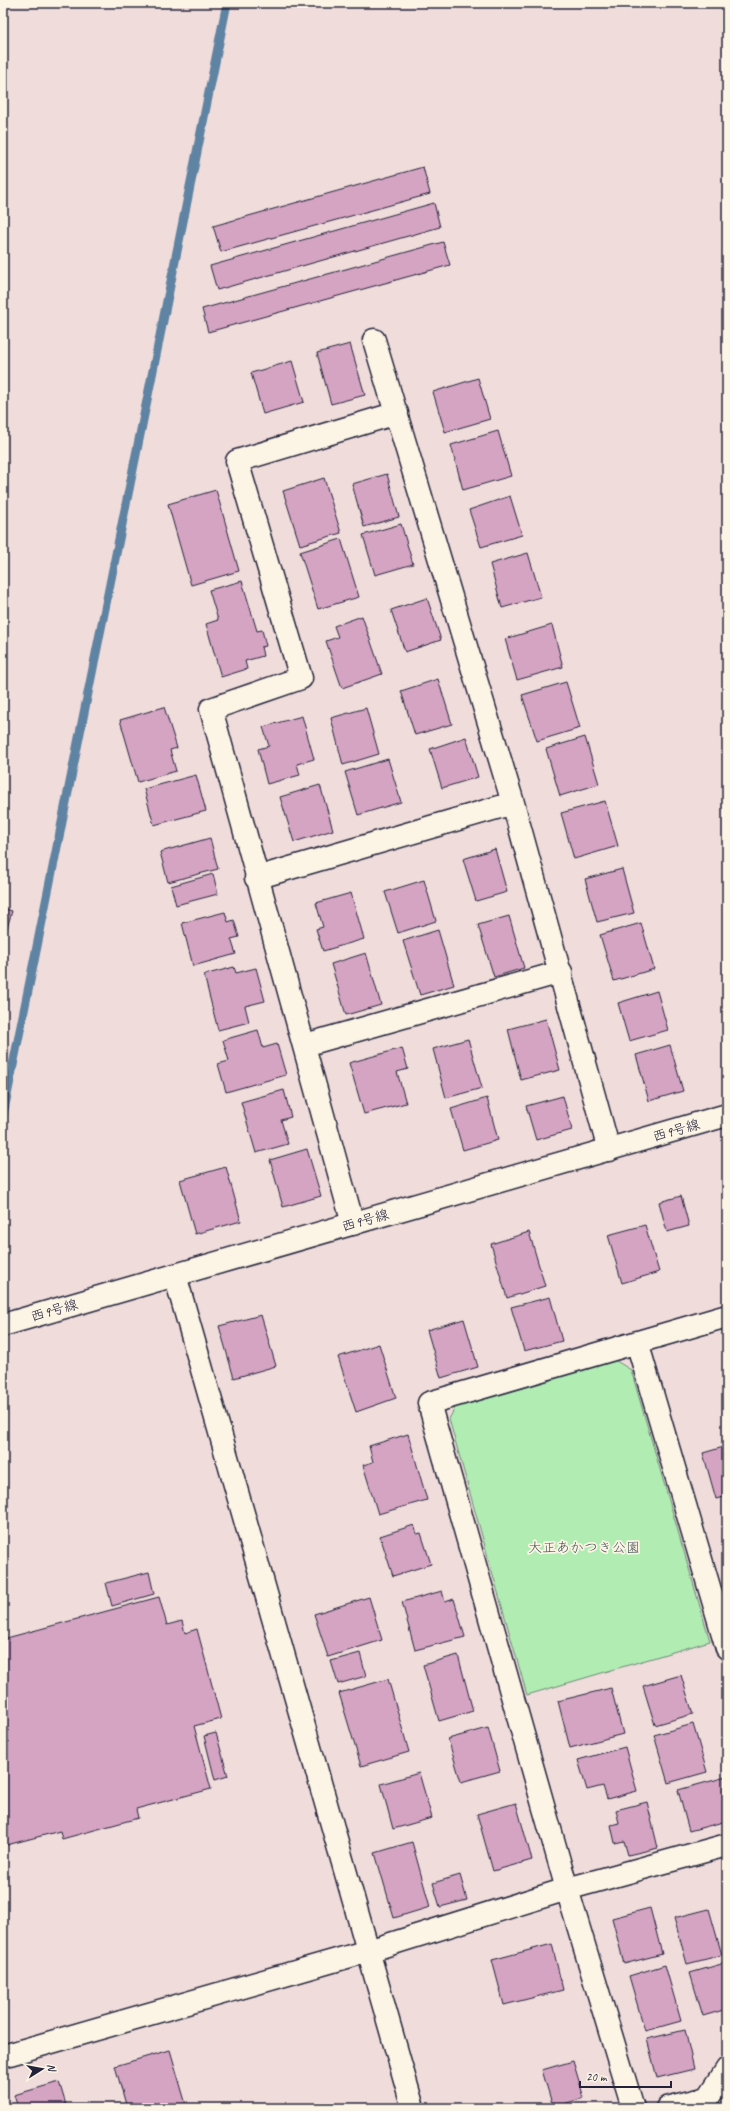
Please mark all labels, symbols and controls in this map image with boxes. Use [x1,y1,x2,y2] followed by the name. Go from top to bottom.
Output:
[651,1116,702,1145] street label: 西9号線
[340,1206,391,1235] street label: 西9号線
[29,1296,80,1325] street label: 西9号線
[528,1539,640,1556] park label: 大正あかつき公園
[22,2049,62,2089] north arrow
[44,2062,60,2074] text: N
[580,2063,671,2089] scale bar
[586,2069,608,2085] text: 20 m

